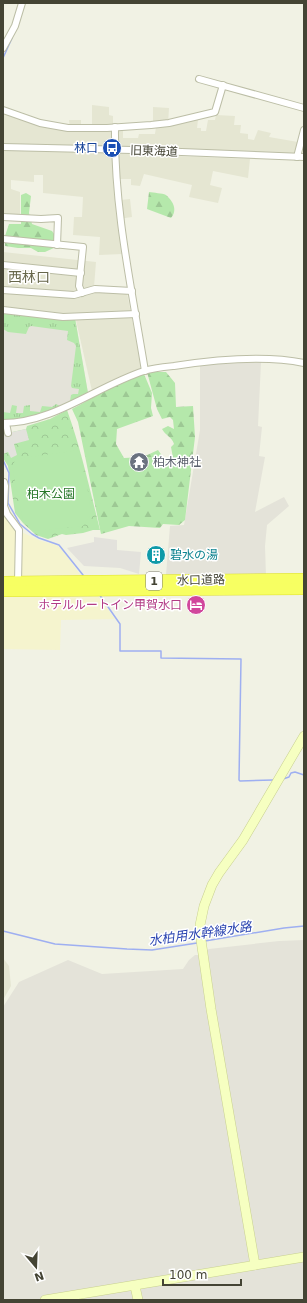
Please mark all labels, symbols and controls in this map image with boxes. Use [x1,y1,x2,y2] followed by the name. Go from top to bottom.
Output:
[101,137,123,159] bus stop icon: 林口
[74,141,98,155] place label: 林口
[130,143,178,159] street label: 旧東海道
[8,269,50,285] district label: 西林口
[128,451,150,473] temple icon: 柏木神社
[153,455,201,469] place label: 柏木神社
[27,487,75,501] park label: 柏木公園
[145,544,167,566] building icon: 碧水の湯
[170,548,218,562] place label: 碧水の湯
[146,572,162,590] road number: 1
[177,573,225,587] street label: 水口道路
[185,594,207,616] hotel icon: ホテルルートイン甲賀水口
[38,598,182,612] place label: ホテルルートイン甲賀水口
[148,919,254,948] water label: 水柏用水幹線水路
[16,1247,56,1287] north arrow
[163,1261,241,1287] scale bar
[33,1268,46,1284] text: N
[169,1268,207,1282] text: 100 m

